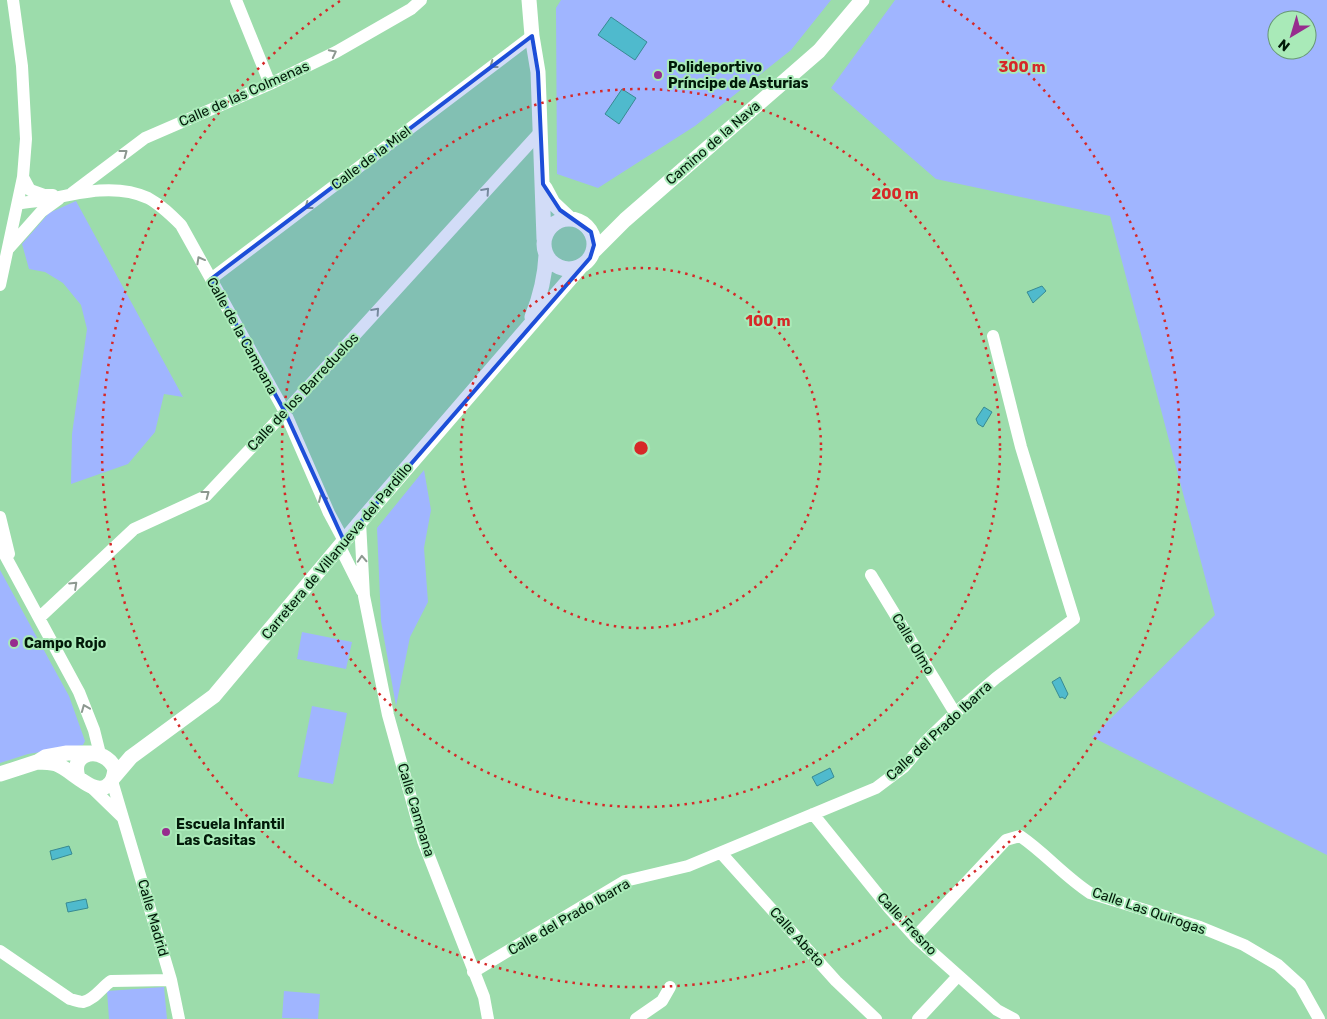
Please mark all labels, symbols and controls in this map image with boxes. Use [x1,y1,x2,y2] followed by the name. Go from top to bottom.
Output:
[1267,10,1317,60] north arrow
[1275,35,1294,55] text: N
[328,49,337,59] one-way arrow
[176,58,312,130] street label: Calle de las Colmenas
[998,58,1046,76] text: 300 m
[668,59,809,92] place label: Polideportivo Príncipe de Asturias
[490,60,499,68] one-way arrow
[652,69,664,81] marker: Polideportivo Príncipe de Asturias
[662,97,764,189] street label: Camino de la Nava
[328,123,414,193] street label: Calle de la Miel
[118,151,127,159] one-way arrow
[871,185,919,203] text: 200 m
[480,188,489,197] one-way arrow
[304,200,314,209] one-way arrow
[196,256,206,265] one-way arrow
[203,275,281,397] street label: Calle de la Campana
[371,308,380,317] one-way arrow
[746,312,790,330] text: 100 m
[244,329,362,455] street label: Calle de los Barreduelos
[632,439,650,457] centre of rings
[258,459,416,643] street label: Carretera de Villanueva del Pardillo
[200,491,210,500] one-way arrow
[318,494,329,503] one-way arrow
[357,555,368,563] one-way arrow
[68,582,77,591] one-way arrow
[888,610,938,678] street label: Calle Olmo
[24,635,106,652] place label: Campo Rojo
[8,637,20,649] marker: Campo Rojo
[883,678,995,784] street label: Calle del Prado Ibarra
[81,704,91,713] one-way arrow
[394,761,438,859] street label: Calle Campana
[176,816,285,849] place label: Escuela Infantil Las Casitas
[160,826,172,838] marker: Escuela Infantil Las Casitas
[505,875,633,959] street label: Calle del Prado Ibarra
[134,878,172,958] street label: Calle Madrid
[1090,884,1208,938] street label: Calle Las Quirogas
[874,889,940,959] street label: Calle Fresno
[766,904,828,970] street label: Calle Abeto

